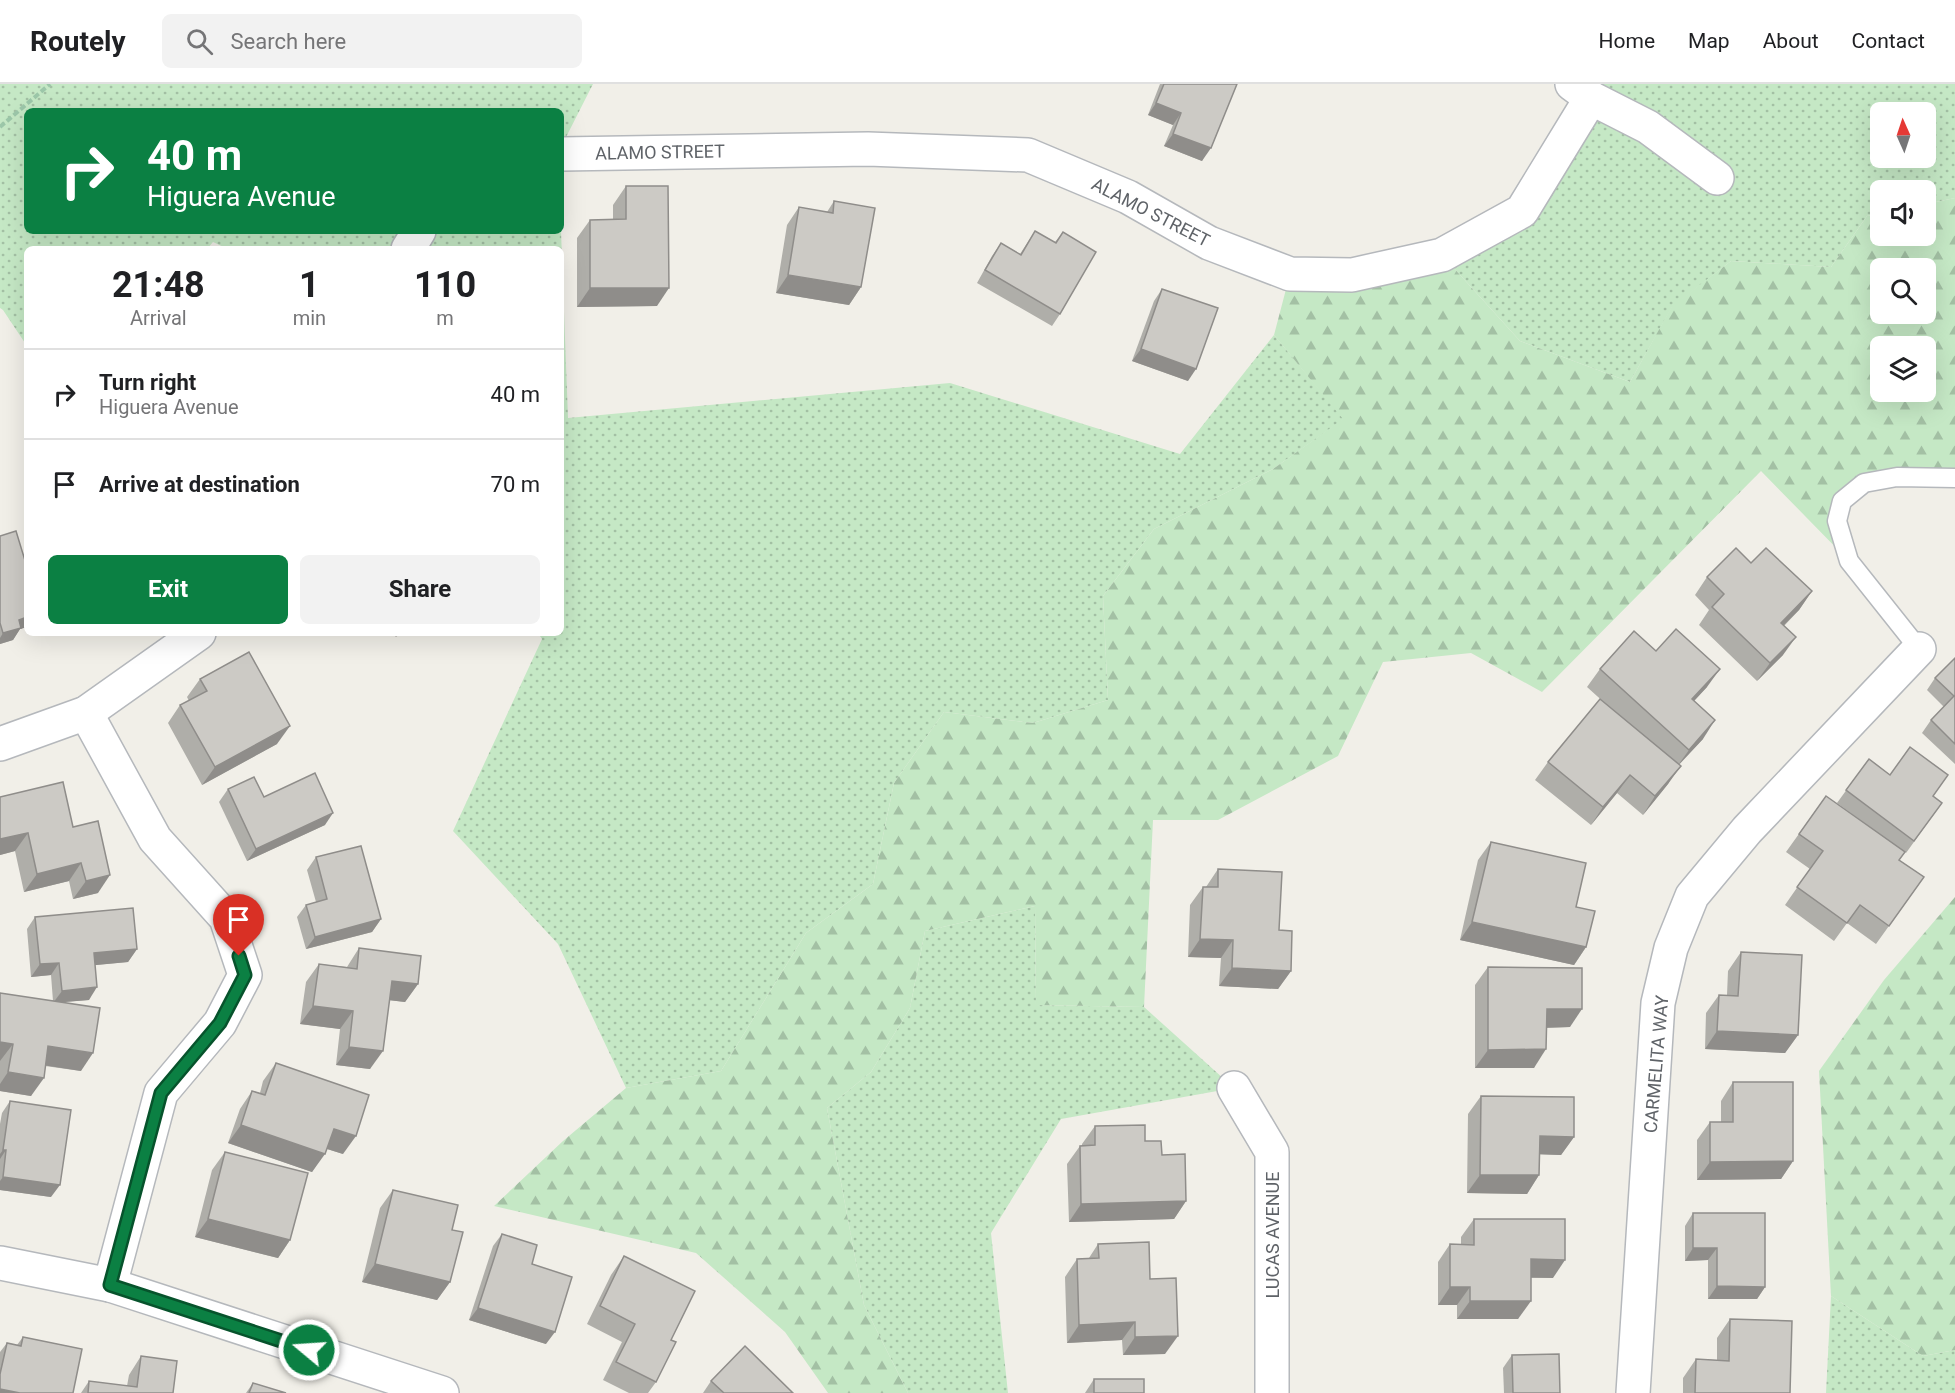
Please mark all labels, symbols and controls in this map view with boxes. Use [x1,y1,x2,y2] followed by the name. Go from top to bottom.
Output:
[162,14,582,68] search box
[30,25,126,58] text: Routely
[183,25,216,58] icon: search
[231,29,346,54] text: Search here
[1599,29,1655,53] text: Home
[1688,29,1730,53] text: Map
[1763,29,1819,53] text: About
[1852,29,1925,53] text: Contact
[1870,102,1936,168] north arrow
[1870,102,1936,402] map controls
[147,131,242,180] text: 40 m
[48,132,126,210] icon: right
[595,140,725,164] street label: ALAMO STREET
[1088,173,1214,251] street label: ALAMO STREET
[1870,180,1936,246] button: sound
[147,181,336,213] text: Higuera Avenue
[1870,258,1936,324] button: search
[112,264,205,306] text: 21:48
[299,264,320,306] text: 1
[414,264,476,306] text: 110
[130,306,187,330] text: Arrival
[293,306,326,330] text: min
[436,306,454,330] text: m
[1870,336,1936,402] button: layers
[99,370,196,395] text: Turn right
[48,378,81,411] icon: right
[491,382,540,407] text: 40 m
[99,395,239,419] text: Higuera Avenue
[48,468,81,501] icon: arrive
[99,472,300,497] text: Arrive at destination
[491,472,540,497] text: 70 m
[48,555,288,624] button: Exit
[300,555,540,624] button: Share
[213,894,264,956] pin
[222,903,255,936] icon: arrive
[1640,994,1673,1134] street label: CARMELITA WAY
[1262,1172,1283,1298] street label: LUCAS AVENUE
[277,1318,341,1382] position arrow

